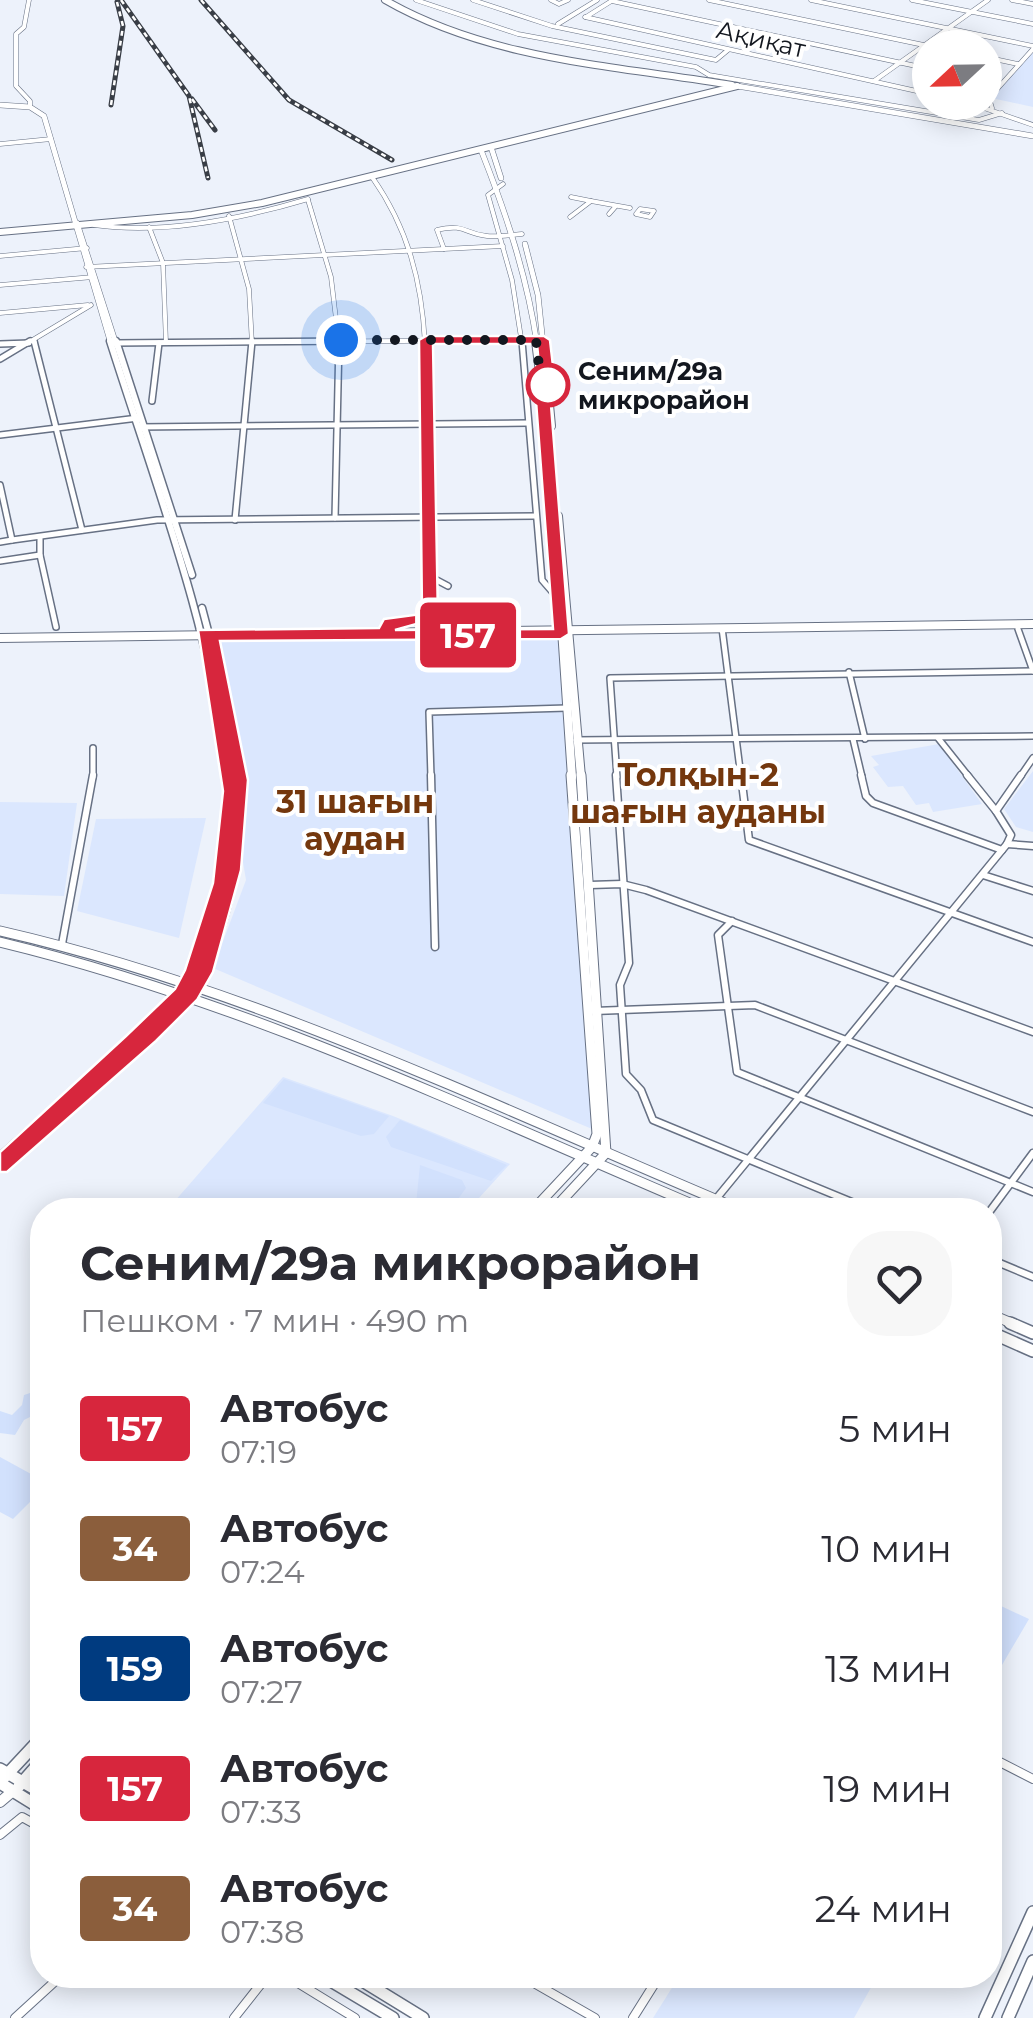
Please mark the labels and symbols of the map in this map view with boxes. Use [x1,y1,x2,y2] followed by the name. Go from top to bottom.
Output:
[713,14,809,64] street label: Ақиқат
[912,30,1002,120] north arrow
[316,315,366,365] your location
[578,356,750,415] place label: Сеним/29а микрорайон
[527,364,569,406] marker: Сеним/29а микрорайон
[410,602,526,668] line badge: 157
[570,755,826,831] district label: Толқын-2 шағын ауданы
[275,782,434,858] district label: 31 шағын аудан

